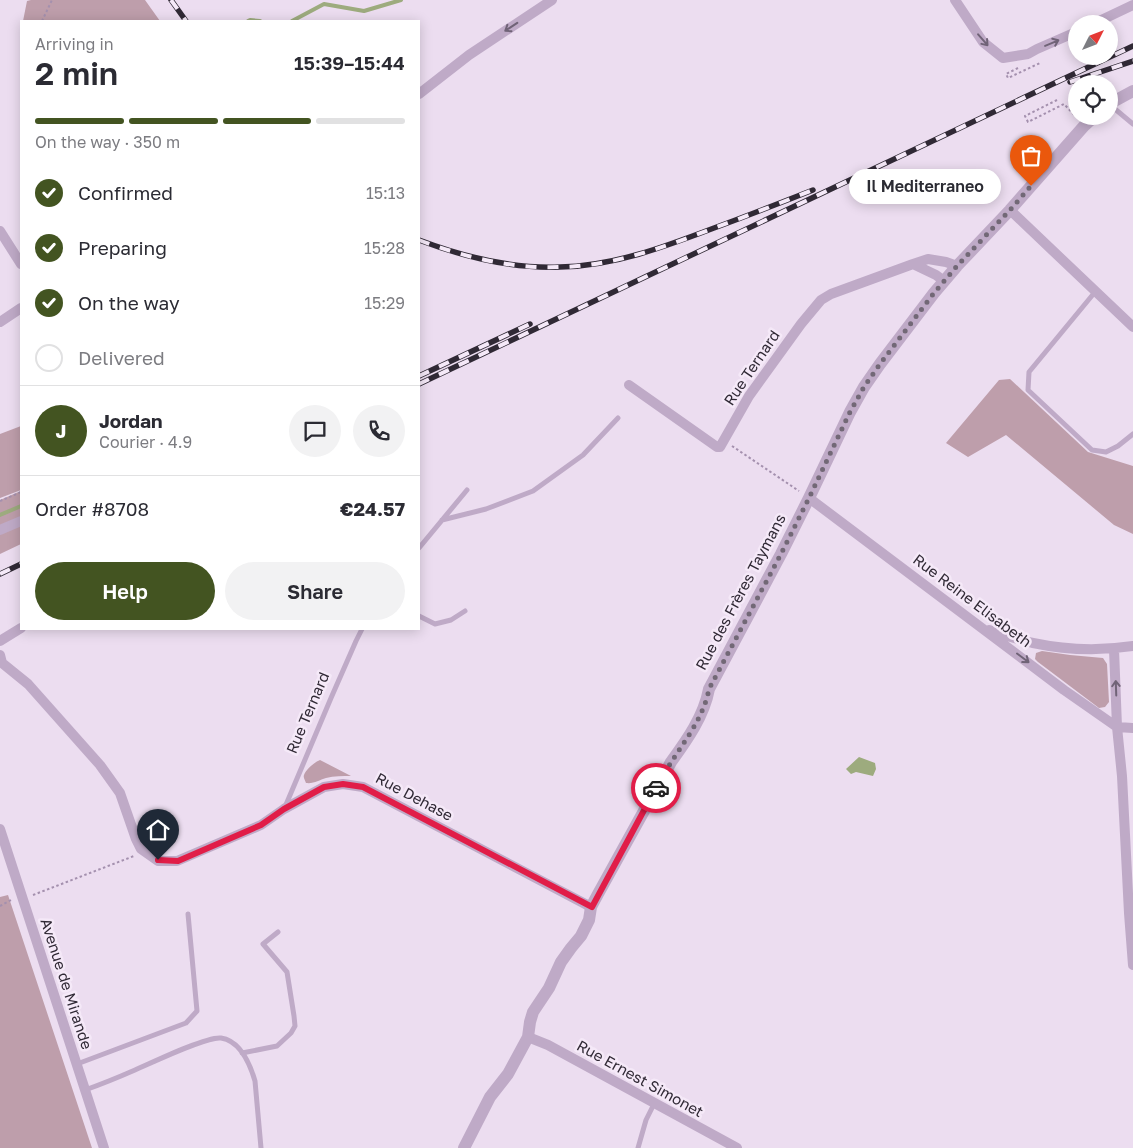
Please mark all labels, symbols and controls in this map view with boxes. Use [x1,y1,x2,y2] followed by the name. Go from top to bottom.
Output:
[1068,15,1118,65] north arrow
[1068,15,1118,125] map controls
[505,22,519,32] one-way arrow
[977,33,989,46] one-way arrow
[35,34,114,54] text: Arriving in
[1044,37,1059,47] one-way arrow
[294,51,405,74] text: 15:39–15:44
[35,54,118,92] text: 2 min
[1068,75,1118,125] button: locate
[35,132,180,152] text: On the way · 350 m
[1010,135,1052,186] pin
[1017,142,1045,170] icon: bag
[848,168,1001,204] callout: Il Mediterraneo
[866,176,984,196] text: Il Mediterraneo
[35,179,63,207] icon: check
[78,181,173,204] text: Confirmed
[366,183,405,203] text: 15:13
[35,234,63,262] icon: check
[78,236,167,259] text: Preparing
[364,238,405,258] text: 15:28
[35,289,63,317] icon: check
[78,291,180,314] text: On the way
[364,293,405,313] text: 15:29
[720,327,783,408] street label: Rue Ternard
[78,346,165,369] text: Delivered
[289,405,341,457] button: chat
[353,405,405,457] button: phone
[99,409,163,432] text: Jordan
[56,419,66,442] text: J
[99,432,192,452] text: Courier · 4.9
[35,497,149,520] text: Order #8708
[340,497,405,520] text: €24.57
[691,510,789,673] street label: Rue des Frères Taymans
[910,550,1035,651] street label: Rue Reine Elisabeth
[35,562,215,620] button: Help
[225,562,405,620] button: Share
[1016,653,1029,664] one-way arrow
[282,669,332,756] street label: Rue Ternard
[1111,680,1120,696] one-way arrow
[631,763,681,813] courier
[373,768,456,824] street label: Rue Dehase
[642,774,670,802] icon: car
[137,809,179,860] pin
[144,816,172,844] icon: home
[37,916,97,1052] street label: Avenue de Mirande
[574,1036,707,1120] street label: Rue Ernest Simonet

